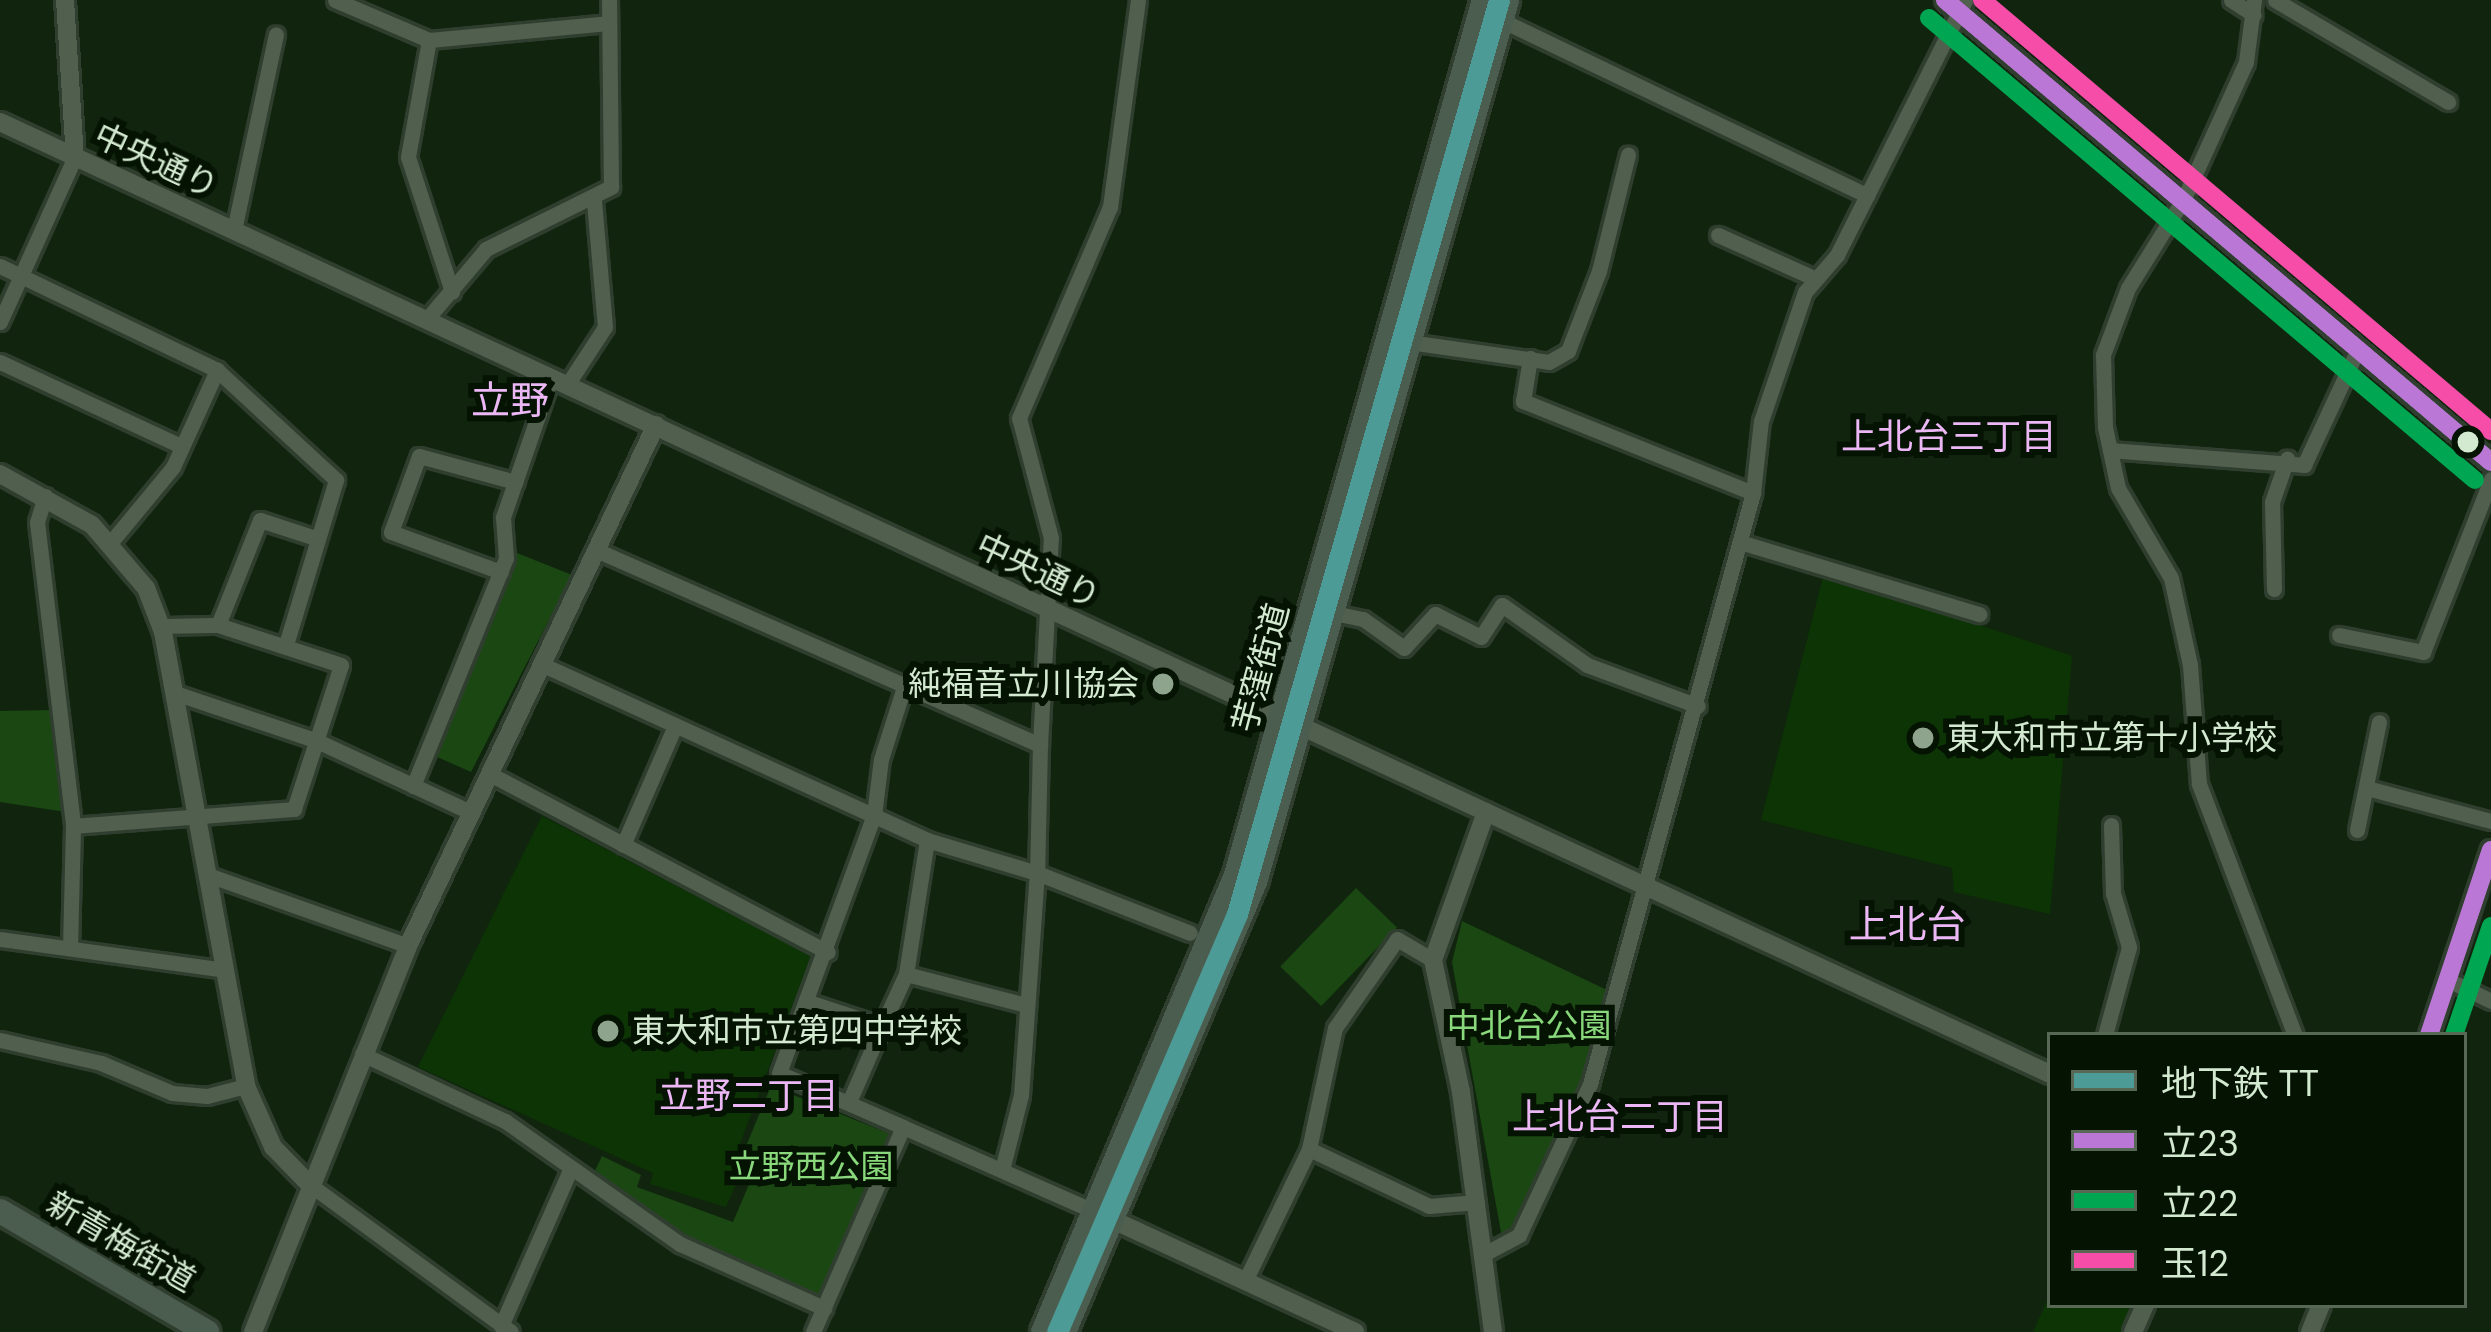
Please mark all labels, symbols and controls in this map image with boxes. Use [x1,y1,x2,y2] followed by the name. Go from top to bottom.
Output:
[88,115,224,207] street label: 中央通り
[471,378,549,424] district label: 立野
[1841,415,2057,459] district label: 上北台三丁目
[2457,431,2479,453] unlabelled marker
[970,525,1106,617] street label: 中央通り
[1225,599,1297,737] street label: 芋窪街道
[908,664,1139,704] place label: 純福音立川協会
[1150,671,1176,697] marker: 純福音立川協会
[1947,718,2277,758] place label: 東大和市立第十小学校
[1910,725,1936,751] marker: 東大和市立第十小学校
[1849,902,1965,948] district label: 上北台
[1447,1006,1611,1046] park label: 中北台公園
[632,1011,962,1051] place label: 東大和市立第四中学校
[595,1018,621,1044] marker: 東大和市立第四中学校
[2047,1032,2467,1308] legend
[2161,1060,2319,1107] text: 地下鉄 TT
[659,1074,839,1118] district label: 立野二丁目
[1512,1095,1728,1139] district label: 上北台二丁目
[2161,1120,2239,1167] text: 立23
[729,1147,893,1187] park label: 立野西公園
[2161,1180,2238,1227] text: 立22
[40,1184,202,1300] street label: 新青梅街道
[2161,1240,2229,1287] text: 玉12

